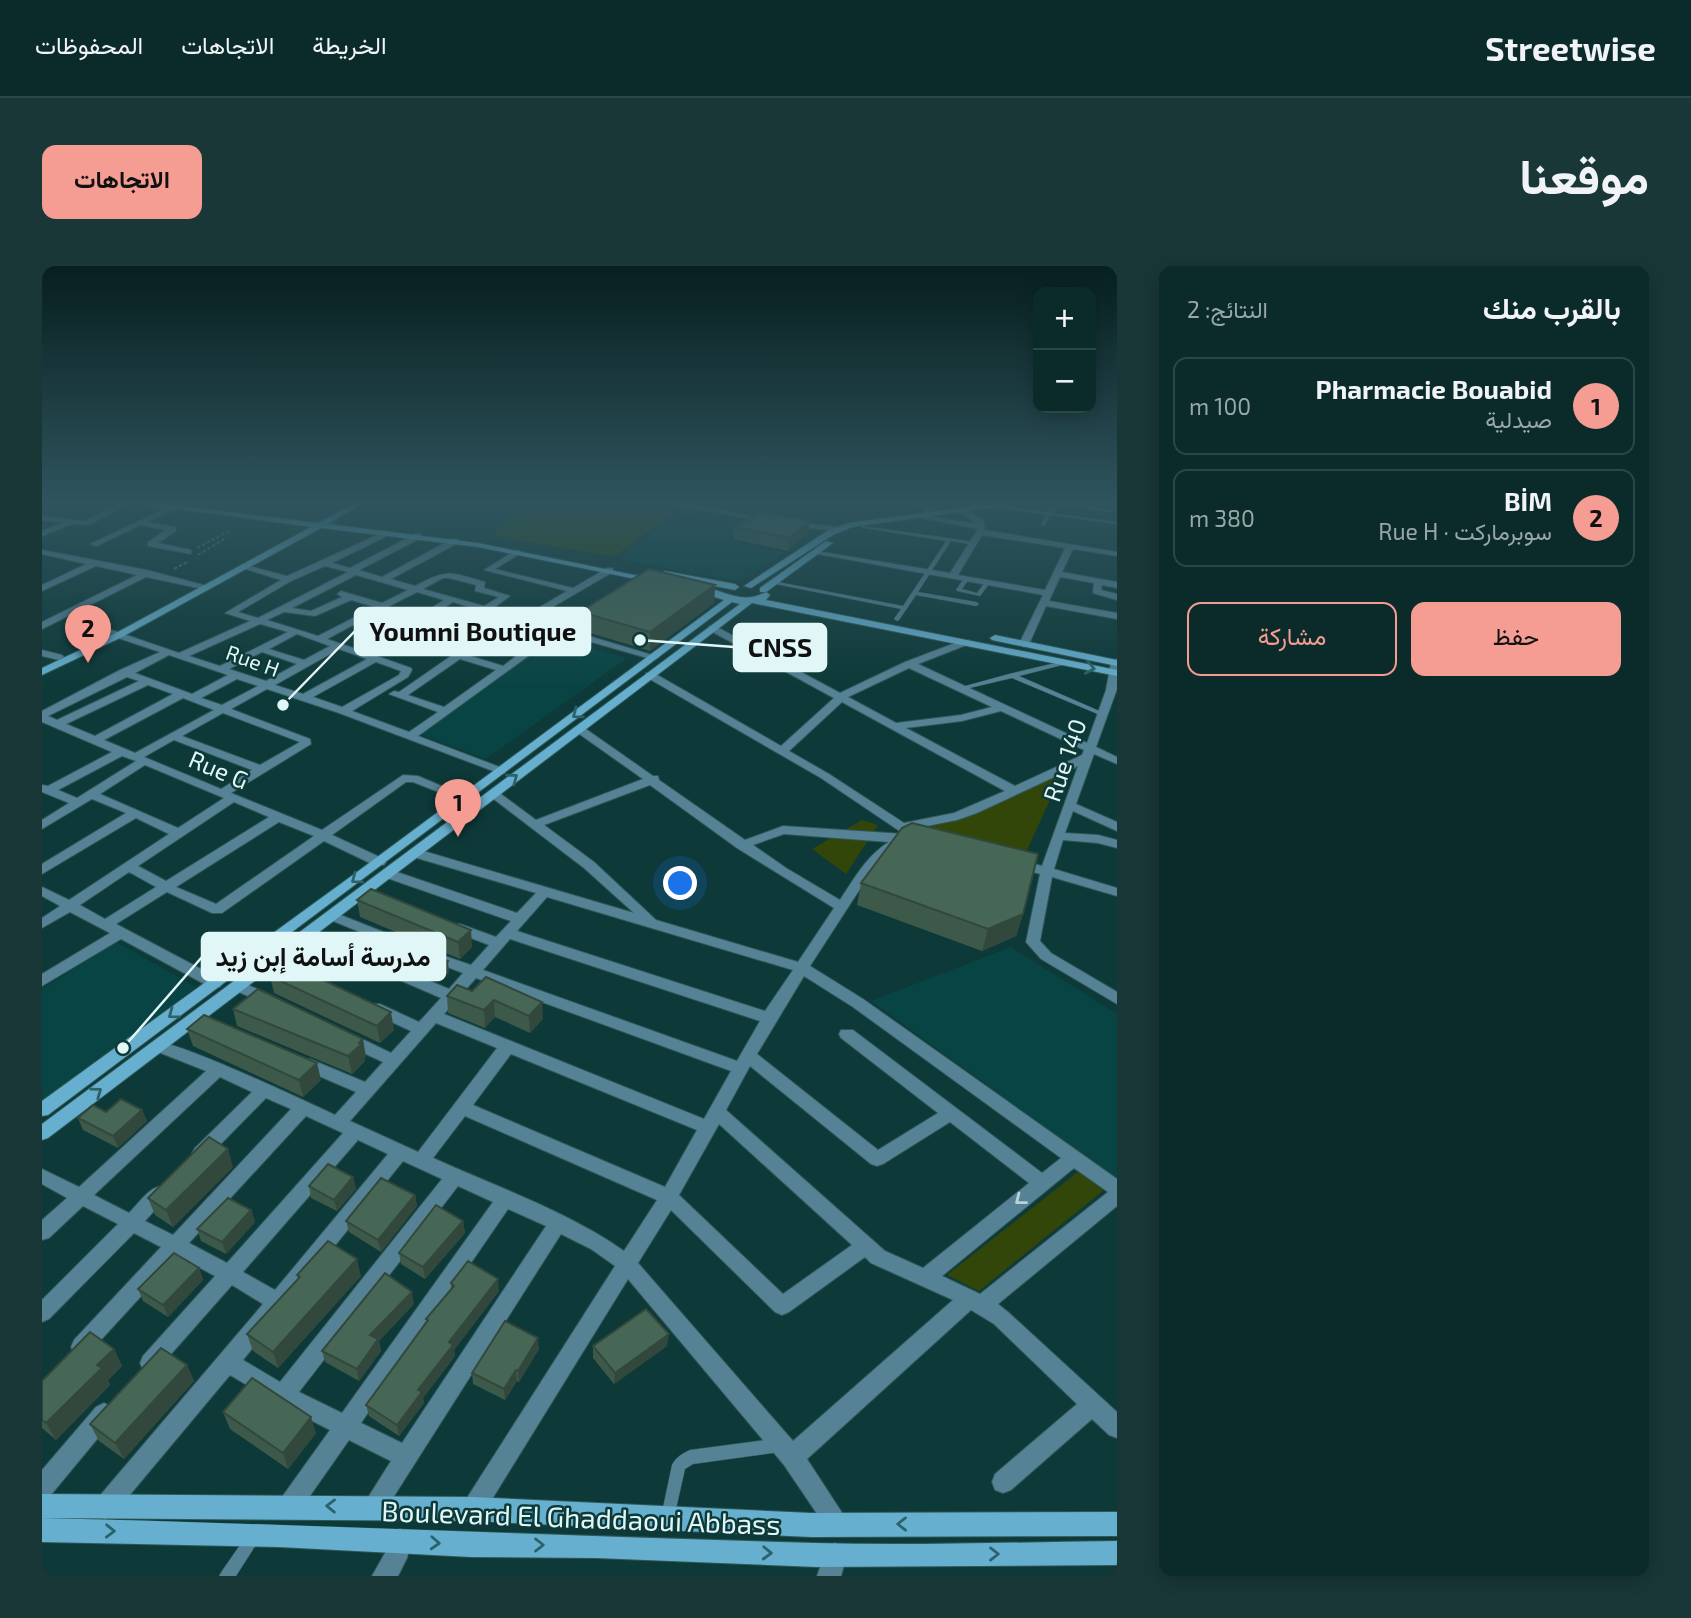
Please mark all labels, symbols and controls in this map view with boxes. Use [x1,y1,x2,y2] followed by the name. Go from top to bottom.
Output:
[1485,28,1656,68] text: Streetwise
[35,30,143,59] text: المحفوظات
[181,30,274,59] text: الاتجاهات
[312,30,387,59] text: الخريطة
[42,145,202,219] button: الاتجاهات
[1519,145,1649,204] text: موقعنا
[1033,287,1096,413] map controls
[1033,287,1096,350] button: +
[1483,289,1621,325] text: بالقرب منك
[1187,295,1268,323] text: النتائج: 2
[1033,350,1096,413] button: −
[1316,373,1552,404] text: Pharmacie Bouabid
[1189,392,1251,420] text: 100 m
[1591,392,1601,420] text: 1
[1485,405,1552,433] text: صيدلية
[1504,485,1552,516] text: BİM
[1189,504,1255,532] text: 380 m
[1589,504,1603,532] text: 2
[1378,517,1552,545] text: سوبرماركت · Rue H
[1187,602,1397,676] button: مشاركة
[1411,602,1621,676] button: حفظ
[65,605,111,663] pin: 2
[355,608,590,655] callout: Youmni Boutique
[370,615,576,646] text: Youmni Boutique
[734,624,826,671] callout: CNSS
[748,631,812,662] text: CNSS
[223,639,283,681] street label: Rue H
[1084,659,1096,674] one-way arrow
[573,705,585,718] one-way arrow
[1036,715,1092,805] street label: Rue 140
[185,744,253,794] street label: Rue G
[505,773,518,786] one-way arrow
[435,779,481,837] pin: 1
[663,866,697,900] your location
[351,871,364,884] one-way arrow
[202,933,445,980] callout: مدرسة أسامة إبن زيد
[215,940,431,974] text: مدرسة أسامة إبن زيد
[168,1006,181,1019] one-way arrow
[89,1088,101,1100] one-way arrow
[1015,1191,1028,1204] one-way arrow
[381,1493,781,1541] street label: Boulevard El Ghaddaoui Abbass
[325,1498,336,1514] one-way arrow
[896,1517,907,1532] one-way arrow
[105,1524,116,1539] one-way arrow
[430,1535,441,1550] one-way arrow
[535,1537,545,1553] one-way arrow
[761,1545,772,1560] one-way arrow
[989,1546,1000,1562] one-way arrow

